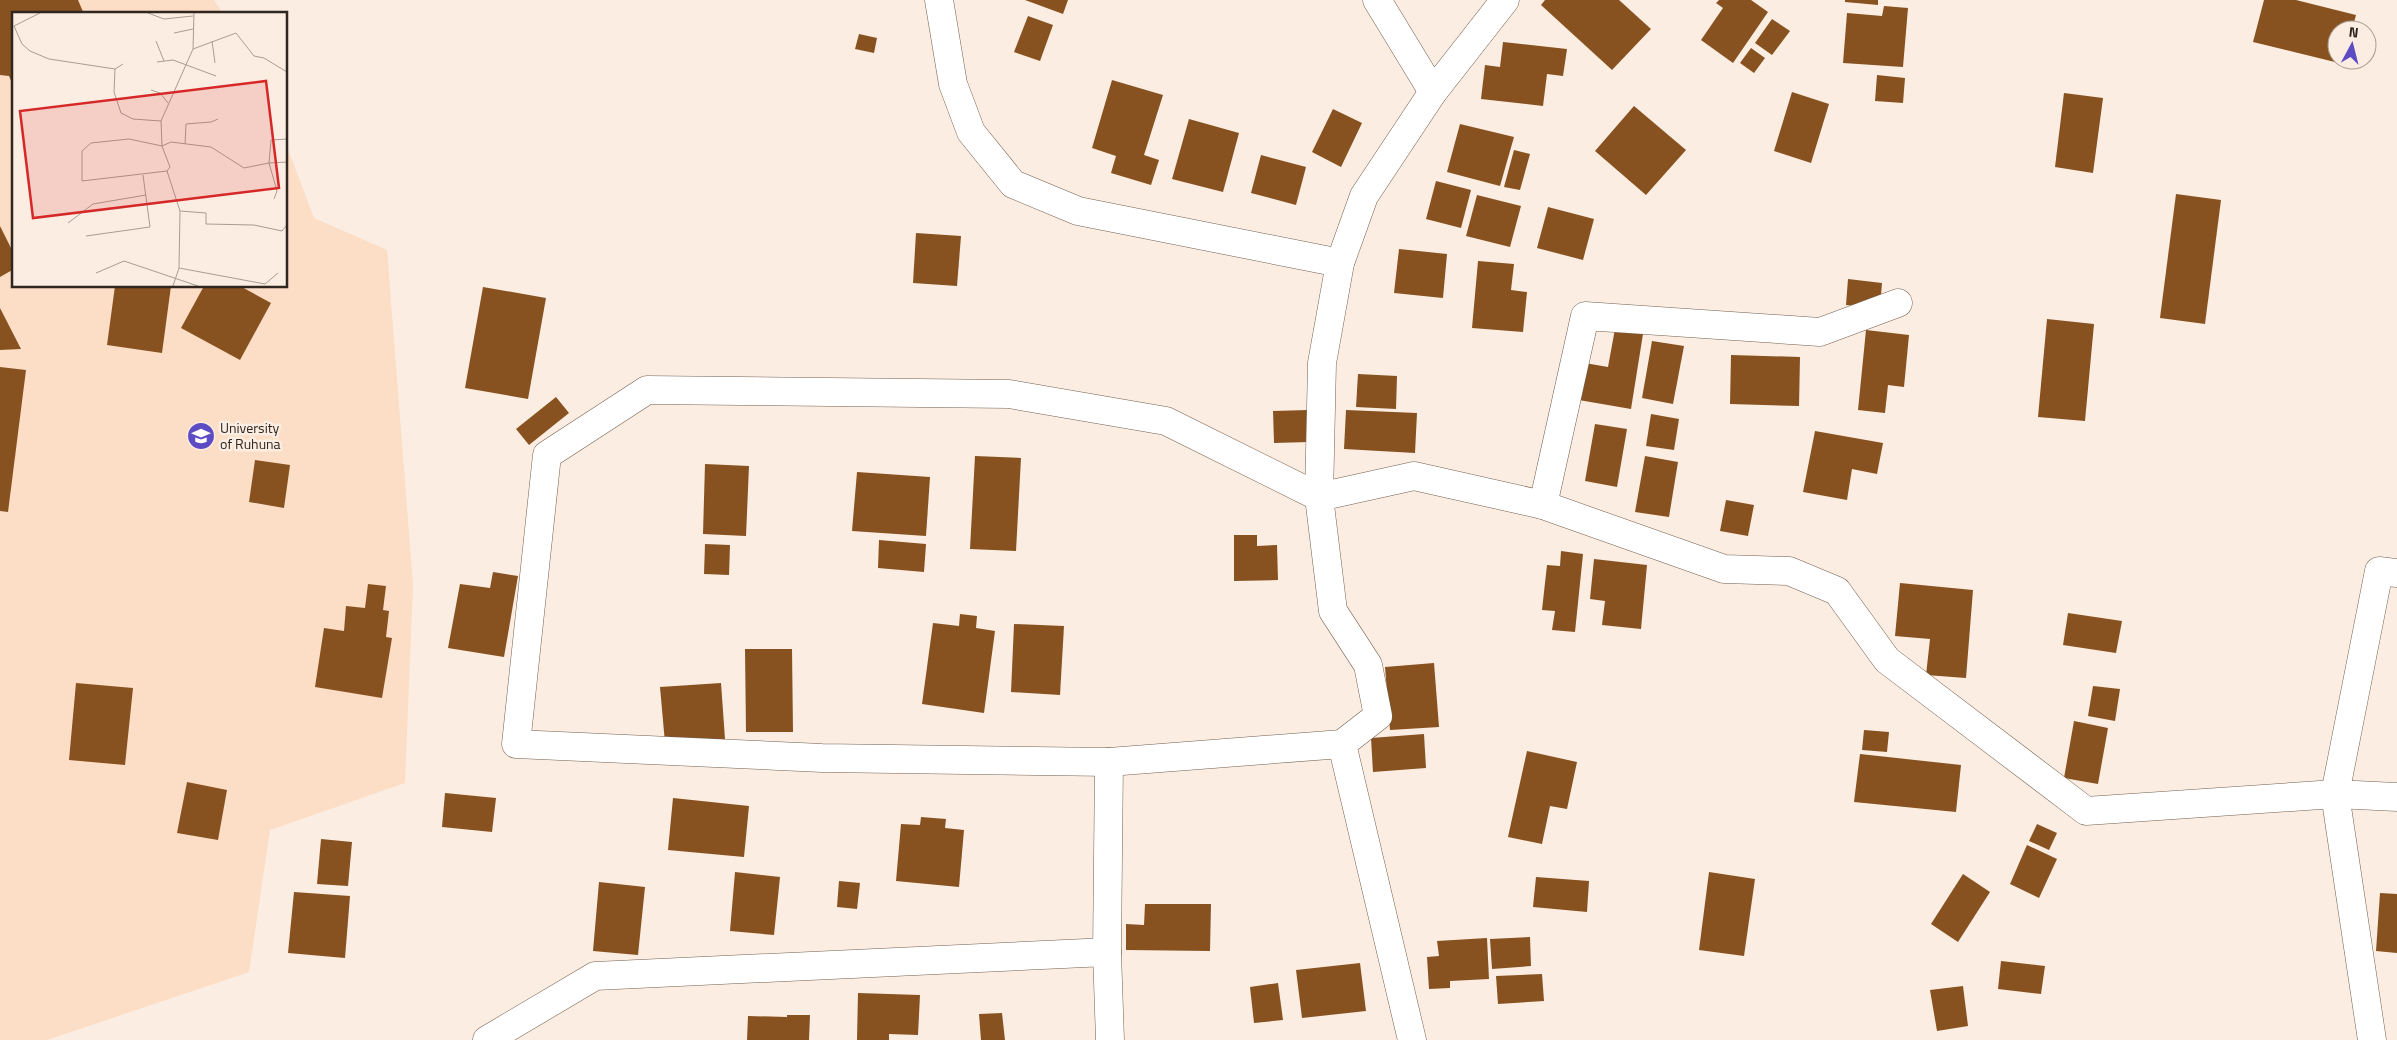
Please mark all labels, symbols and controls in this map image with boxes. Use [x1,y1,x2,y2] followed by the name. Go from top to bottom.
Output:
[12,12,288,288] inset map
[2327,20,2377,70] north arrow
[2348,21,2360,43] text: N
[220,417,281,454] place label: University of Ruhuna
[186,421,216,451] school or university icon: University of Ruhuna

